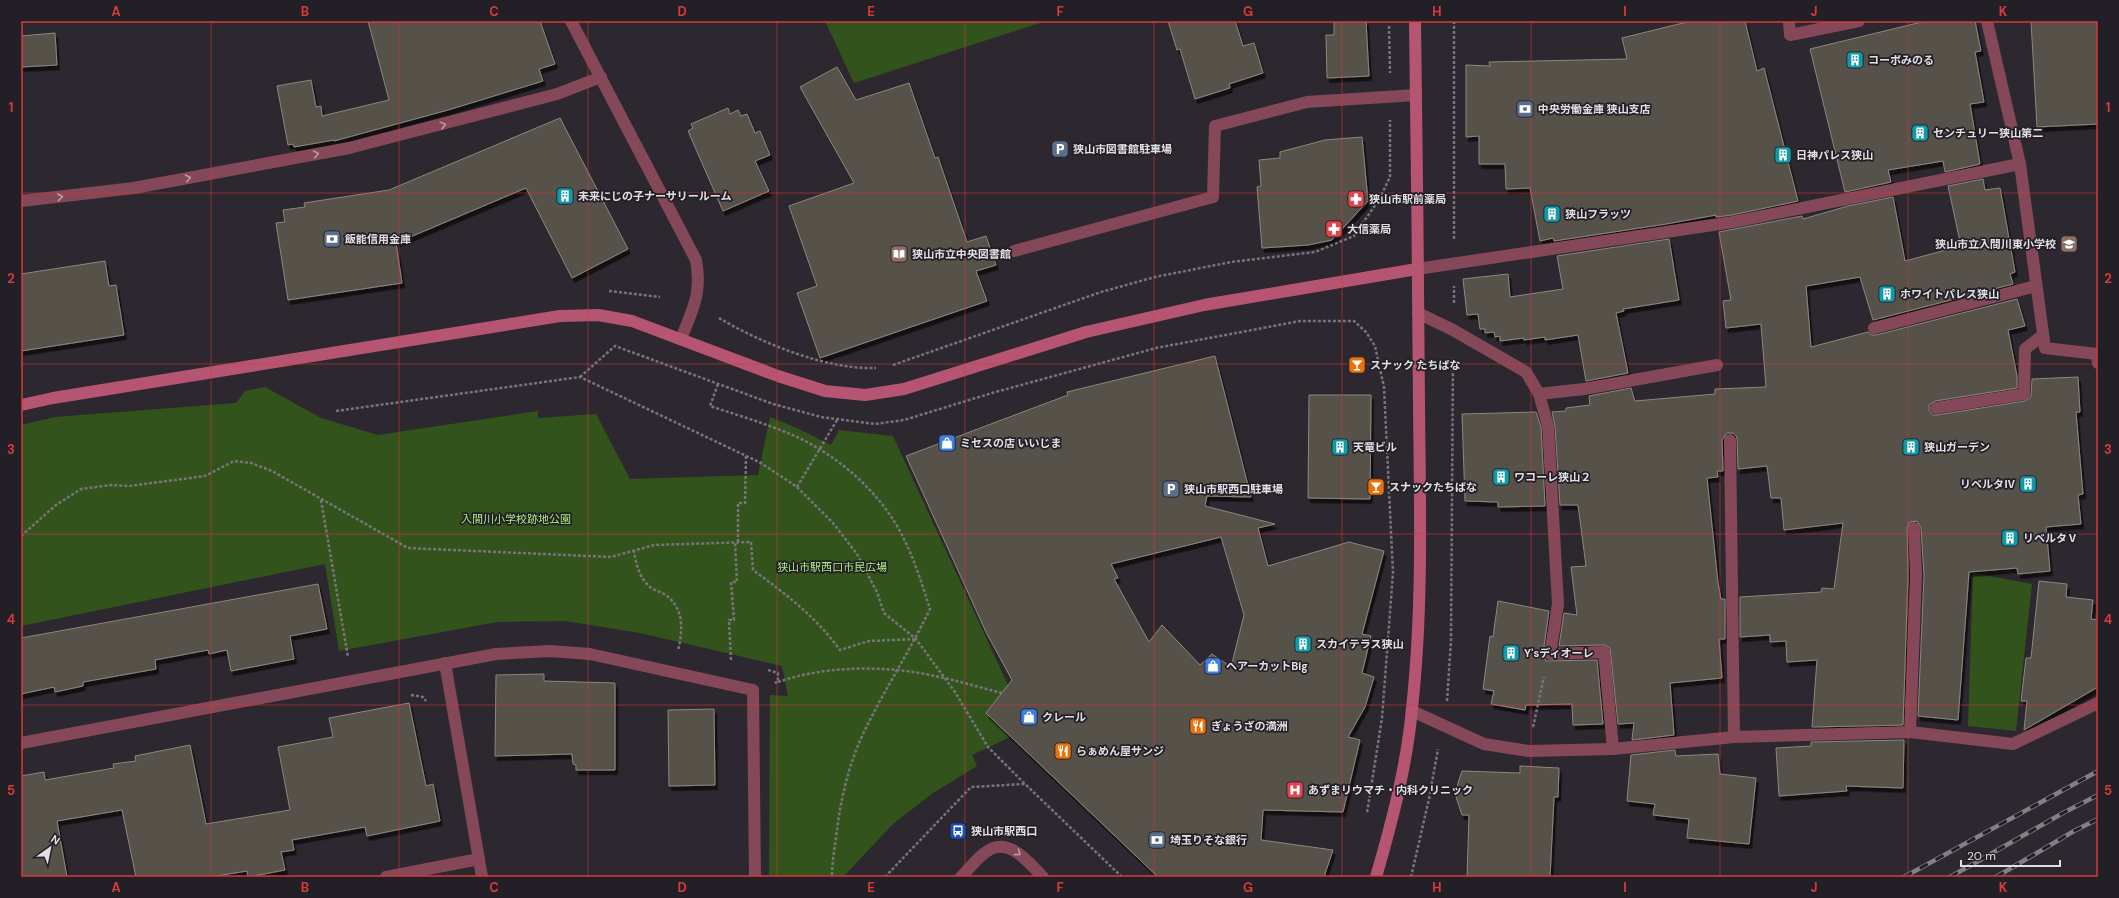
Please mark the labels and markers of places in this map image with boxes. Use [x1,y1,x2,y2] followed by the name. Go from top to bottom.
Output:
[1845,50,1865,70] building icon: コーポみのる
[1868,53,1934,67] place label: コーポみのる
[1515,99,1535,119] bank icon: 中央労働金庫 狭山支店
[1538,102,1651,116] place label: 中央労働金庫 狭山支店
[1910,123,1930,143] building icon: センチュリー狭山第二
[1933,126,2043,140] place label: センチュリー狭山第二
[1050,139,1070,159] parking icon: 狭山市図書館駐車場
[1073,142,1172,156] place label: 狭山市図書館駐車場
[1773,145,1793,165] building icon: 日神パレス狭山
[1796,148,1873,162] place label: 日神パレス狭山
[555,186,575,206] building icon: 未来にじの子ナーサリールーム
[578,189,731,203] place label: 未来にじの子ナーサリールーム
[1346,189,1366,209] pharmacy icon: 狭山市駅前薬局
[1369,192,1446,206] place label: 狭山市駅前薬局
[1542,204,1562,224] building icon: 狭山フラッツ
[1565,207,1631,221] place label: 狭山フラッツ
[1324,219,1344,239] pharmacy icon: 大信薬局
[1347,222,1391,236] place label: 大信薬局
[322,229,342,249] bank icon: 飯能信用金庫
[344,232,411,246] place label: 飯能信用金庫
[2059,234,2079,254] school or university icon: 狭山市立入間川東小学校
[1935,237,2056,251] place label: 狭山市立入間川東小学校
[889,244,909,264] library icon: 狭山市立中央図書館
[912,247,1011,261] place label: 狭山市立中央図書館
[1877,284,1897,304] building icon: ホワイトパレス狭山
[1900,287,1999,301] place label: ホワイトパレス狭山
[1347,355,1367,375] bar icon: スナック たちばな
[1370,358,1461,372] place label: スナック たちばな
[937,433,957,453] shop icon: ミセスの店 いいじま
[960,436,1062,450] place label: ミセスの店 いいじま
[1330,437,1350,457] building icon: 天竜ビル
[1901,437,1921,457] building icon: 狭山ガーデン
[1353,440,1397,454] place label: 天竜ビル
[1924,440,1990,454] place label: 狭山ガーデン
[1491,467,1511,487] building icon: ワコーレ狭山２
[1514,470,1591,484] place label: ワコーレ狭山２
[2018,474,2038,494] building icon: リベルタⅣ
[1366,477,1386,497] bar icon: スナックたちばな
[1960,477,2015,491] place label: リベルタⅣ
[1161,479,1181,499] parking icon: 狭山市駅西口駐車場
[1389,480,1477,494] place label: スナックたちばな
[1184,482,1283,496] place label: 狭山市駅西口駐車場
[2000,528,2020,548] building icon: リベルタⅤ
[2023,531,2078,545] place label: リベルタⅤ
[1293,634,1313,654] building icon: スカイテラス狭山
[1316,637,1404,651] place label: スカイテラス狭山
[1501,643,1521,663] building icon: Y'sディオーレ
[1524,646,1594,660] place label: Y'sディオーレ
[1203,656,1223,676] shop icon: ヘアーカットBig
[1226,659,1308,673] place label: ヘアーカットBig
[1019,707,1039,727] shop icon: クレール
[1042,710,1086,724] place label: クレール
[1188,716,1208,736] restaurant icon: ぎょうざの満洲
[1211,719,1287,733] place label: ぎょうざの満洲
[1053,741,1073,761] restaurant icon: らぁめん屋サンジ
[1076,744,1164,758] place label: らぁめん屋サンジ
[1285,780,1305,800] hospital icon: あずまリウマチ・内科クリニック
[1308,783,1473,797] place label: あずまリウマチ・内科クリニック
[948,821,968,841] bus stop icon: 狭山市駅西口
[971,824,1037,838] place label: 狭山市駅西口
[1147,830,1167,850] bank icon: 埼玉りそな銀行
[1170,833,1247,847] place label: 埼玉りそな銀行

